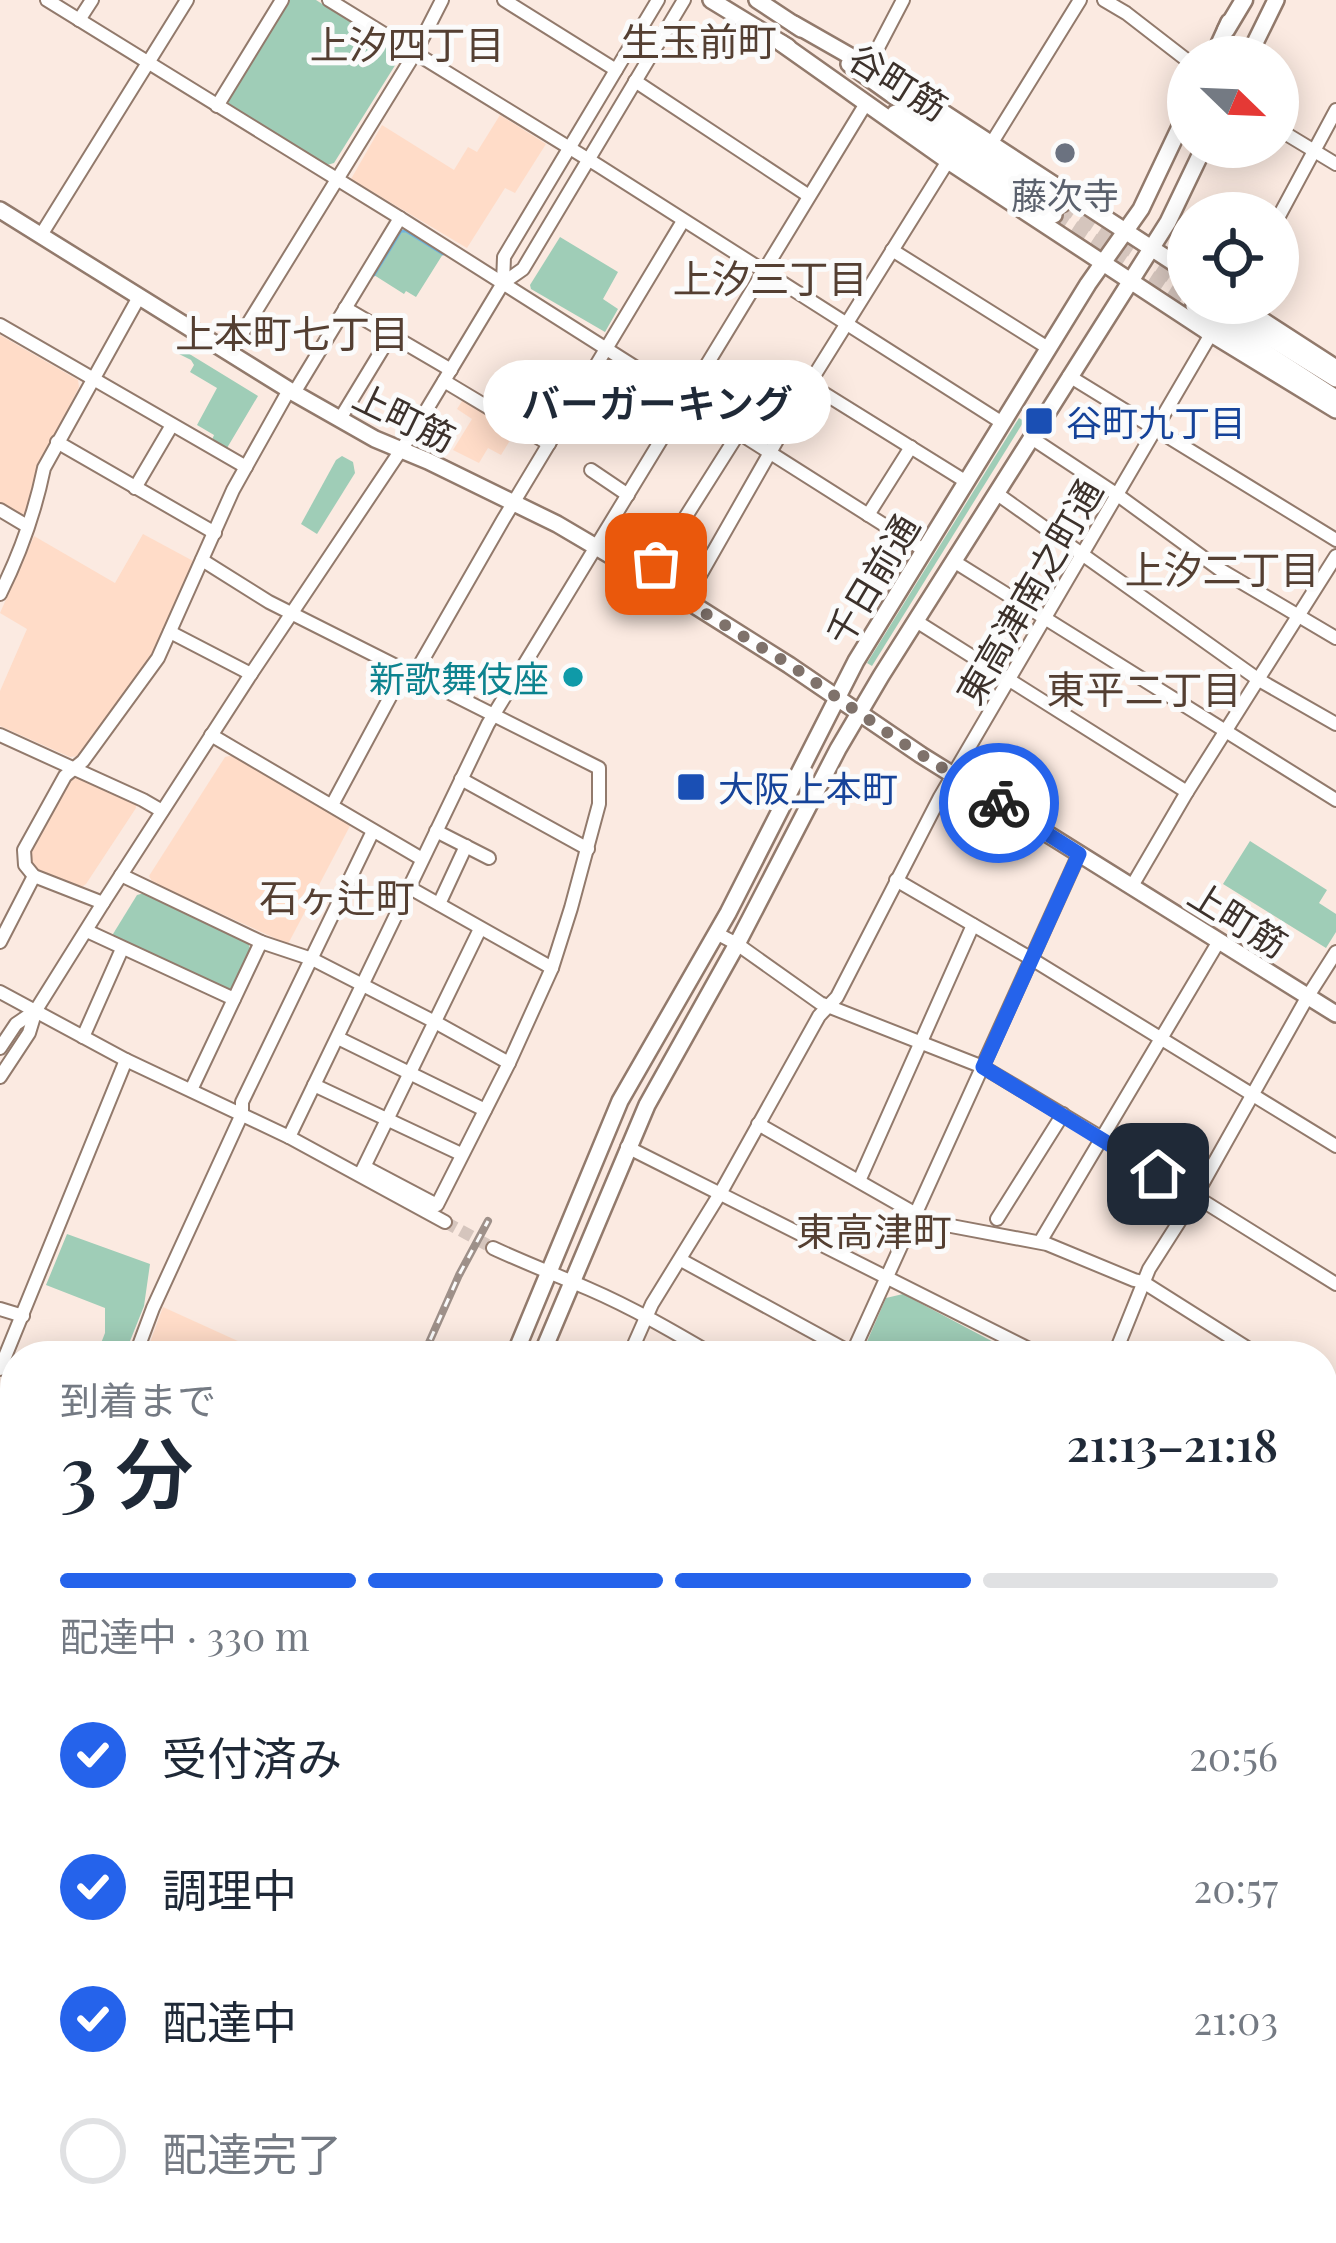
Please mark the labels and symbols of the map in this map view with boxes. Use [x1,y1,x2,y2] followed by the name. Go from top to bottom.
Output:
[621,14,777,66] district label: 生玉前町
[309,17,505,69] district label: 上汐四丁目
[840,32,958,130] street label: 谷町筋
[1167,36,1299,168] north arrow
[1052,140,1078,166] marker: 藤次寺
[1011,170,1119,218] place label: 藤次寺
[672,251,868,303] district label: 上汐三丁目
[175,306,409,358] district label: 上本町七丁目
[482,360,830,444] callout: バーガーキング
[346,371,464,461] street label: 上町筋
[1066,397,1246,445] place label: 谷町九丁目
[1023,405,1055,437] marker: 谷町九丁目
[944,470,1112,712] street label: 東高津南之町通
[813,505,929,653] street label: 千日前通
[605,513,707,615] pin
[1124,542,1320,594] district label: 上汐二丁目
[369,653,549,701] place label: 新歌舞伎座
[1046,662,1242,714] district label: 東平二丁目
[560,664,586,690] marker: 新歌舞伎座
[939,743,1059,863] courier
[718,763,898,811] place label: 大阪上本町
[675,771,707,803] marker: 大阪上本町
[1180,869,1298,967] street label: 上町筋
[259,870,415,922] district label: 石ヶ辻町
[1107,1123,1209,1225] pin
[796,1204,952,1256] district label: 東高津町

